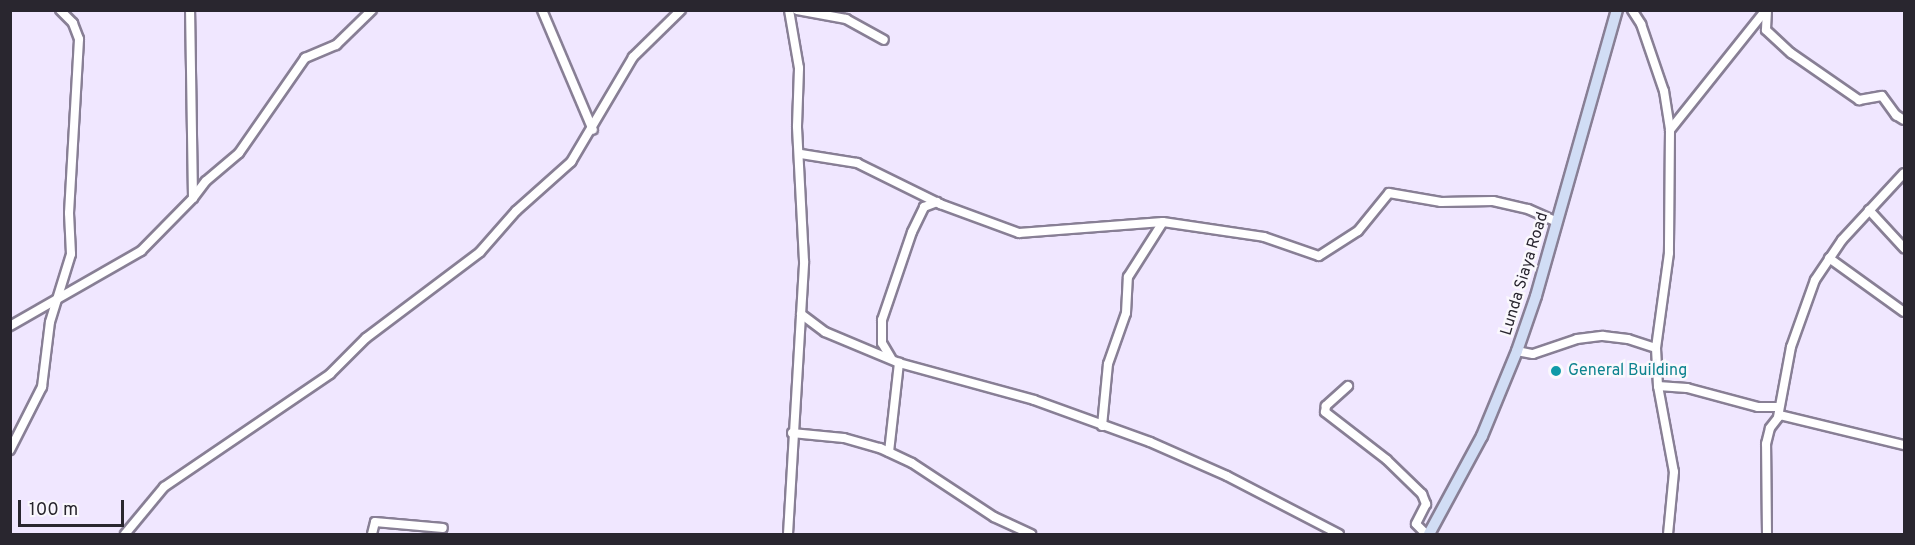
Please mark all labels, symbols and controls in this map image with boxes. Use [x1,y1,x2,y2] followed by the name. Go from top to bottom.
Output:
[1497,210,1553,338] street label: Lunda Siaya Road
[1568,361,1687,381] place label: General Building
[1549,364,1563,378] marker: General Building
[21,488,128,526] scale bar
[29,499,78,522] text: 100 m

